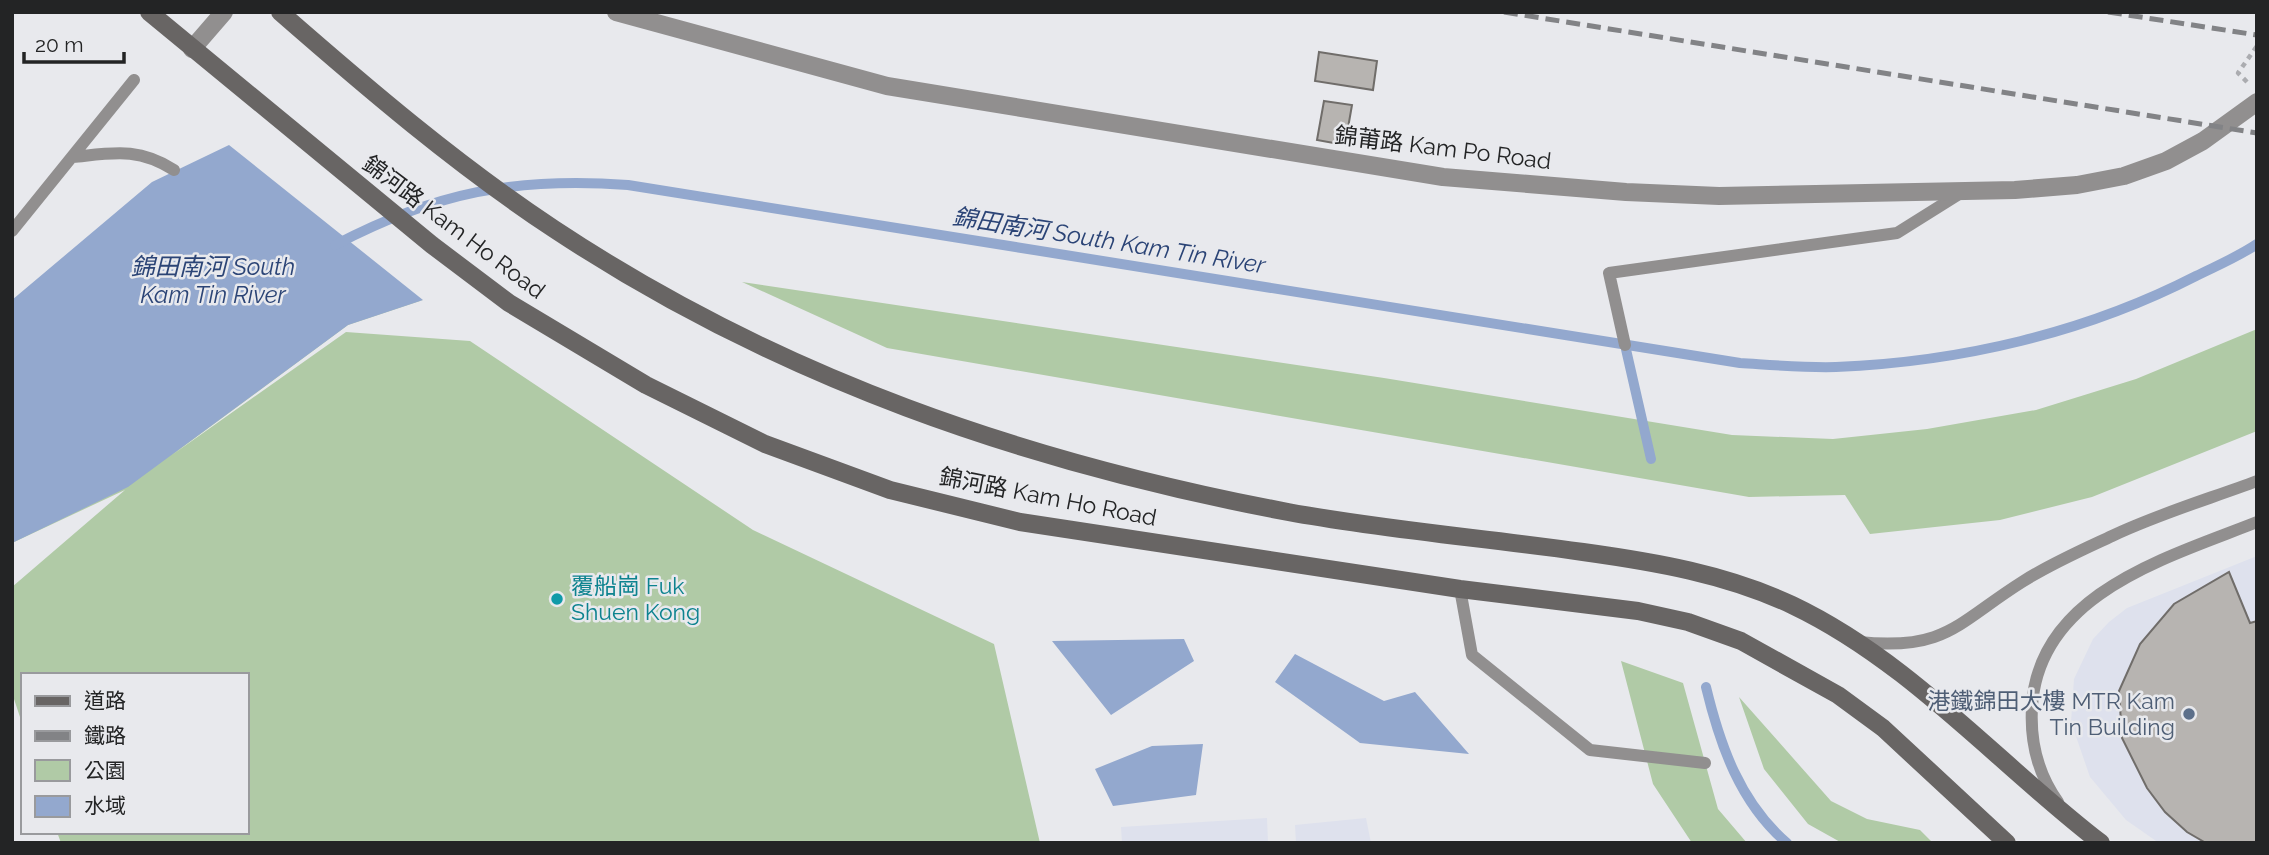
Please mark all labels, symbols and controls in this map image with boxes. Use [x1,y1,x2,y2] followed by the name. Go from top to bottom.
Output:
[24,21,124,65] scale bar
[35,32,83,57] text: 20 m
[1333,121,1553,174] street label: 錦莆路 Kam Po Road
[358,149,551,304] street label: 錦河路 Kam Ho Road
[951,201,1268,280] water label: 錦田南河 South Kam Tin River
[131,252,295,309] water label: 錦田南河 South Kam Tin River
[937,462,1159,531] street label: 錦河路 Kam Ho Road
[571,572,700,625] place label: 覆船崗 Fuk Shuen Kong
[549,591,565,607] marker: 覆船崗 Fuk Shuen Kong
[21,673,248,834] legend
[1928,687,2175,740] place label: 港鐵錦田大樓 MTR Kam Tin Building
[84,688,126,713] text: 道路
[2181,706,2197,722] marker: 港鐵錦田大樓 MTR Kam Tin Building
[84,723,126,748] text: 鐵路
[84,758,126,783] text: 公園
[84,793,126,818] text: 水域

